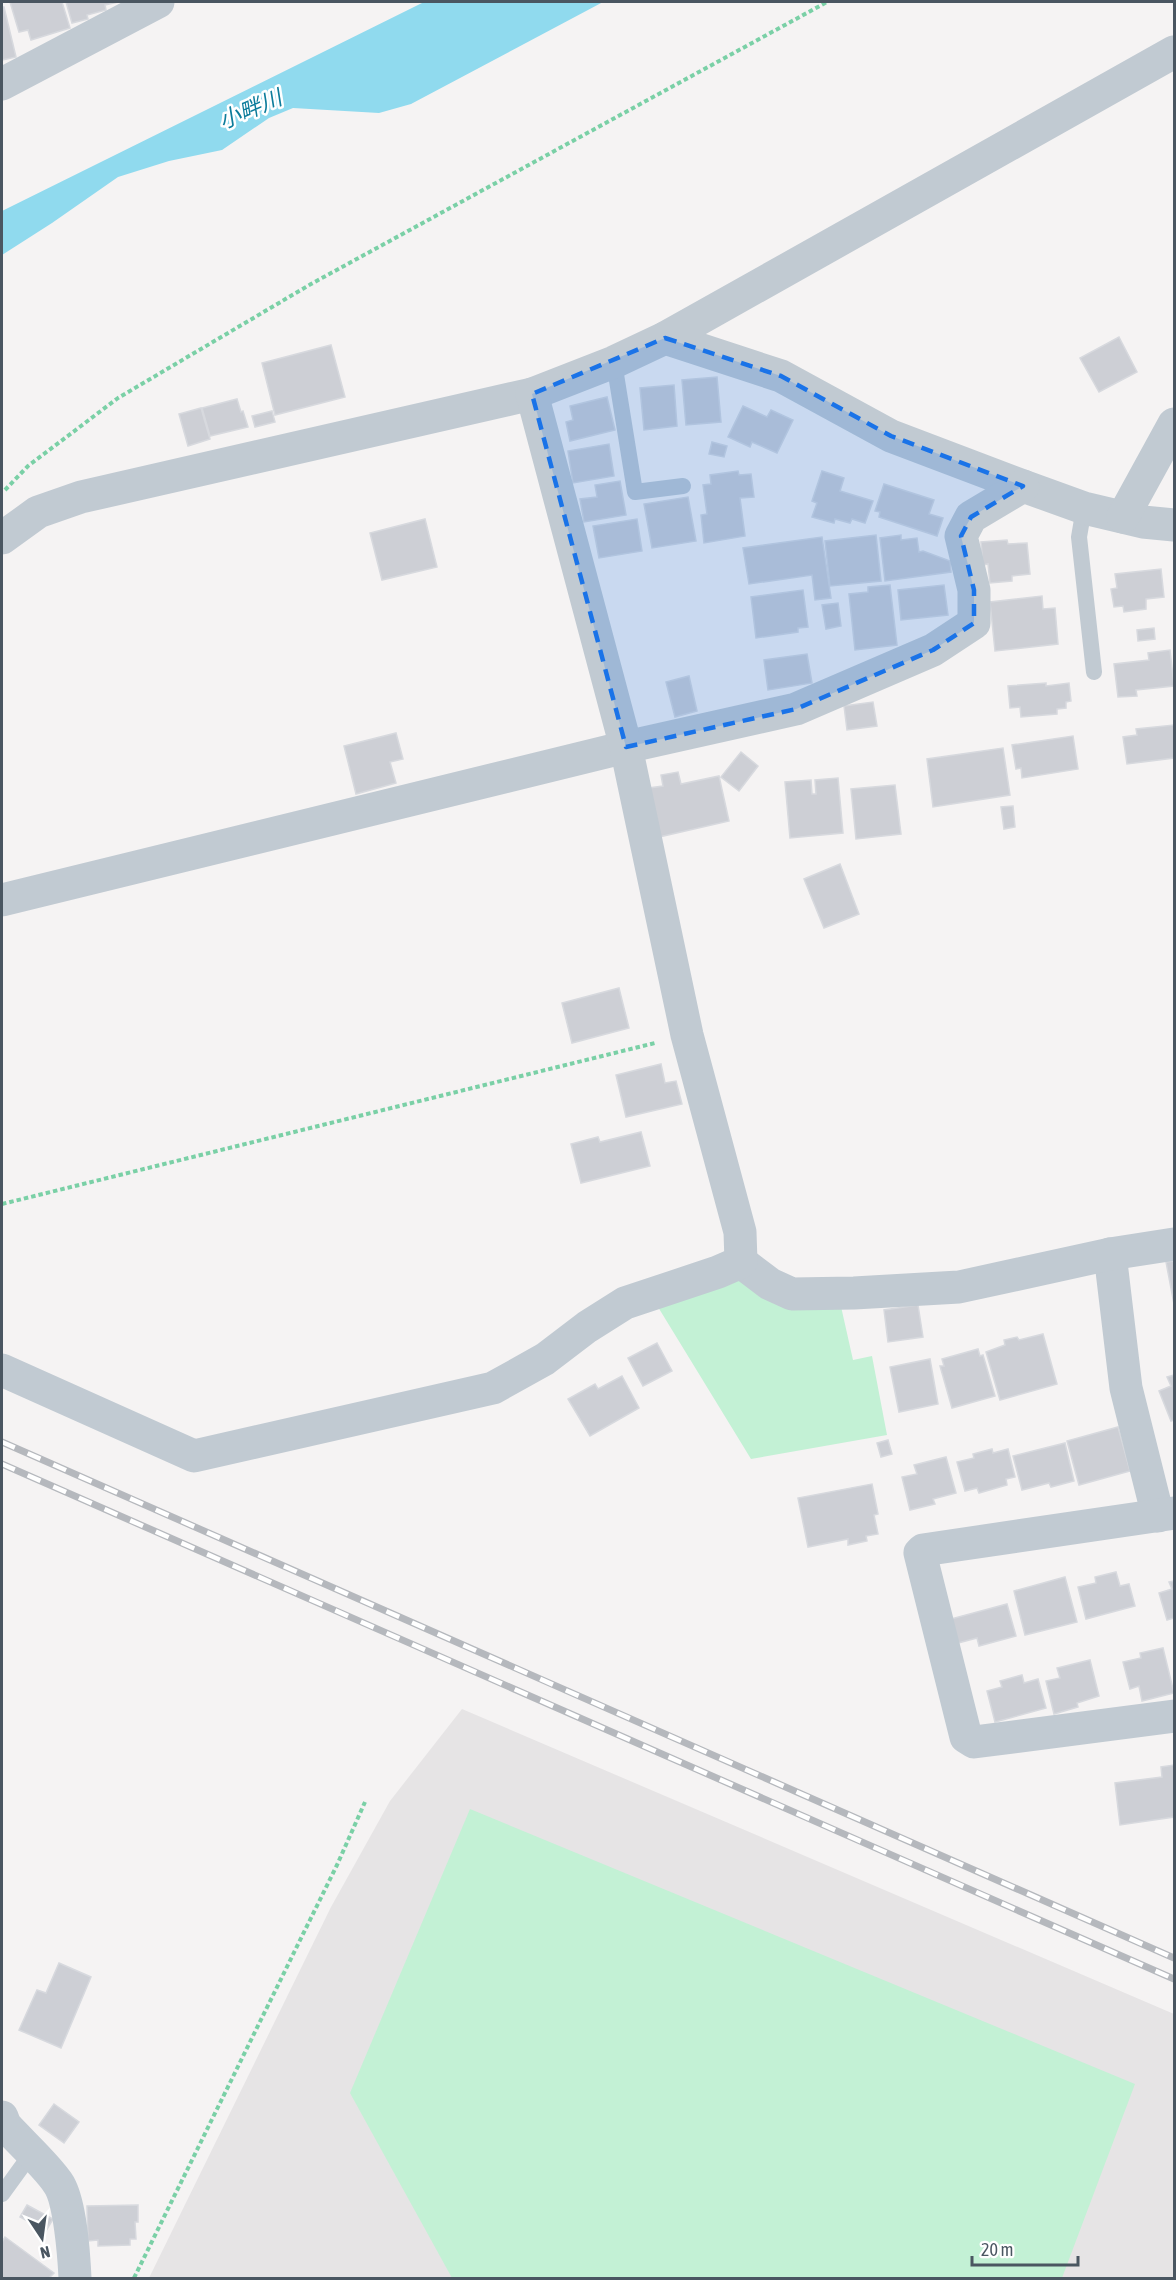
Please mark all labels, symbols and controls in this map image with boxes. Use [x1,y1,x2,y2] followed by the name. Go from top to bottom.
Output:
[215,83,287,134] water label: 小畔川
[12,2208,72,2268] north arrow
[972,2229,1078,2267] scale bar
[981,2239,1013,2260] text: 20 m
[39,2243,52,2262] text: N

